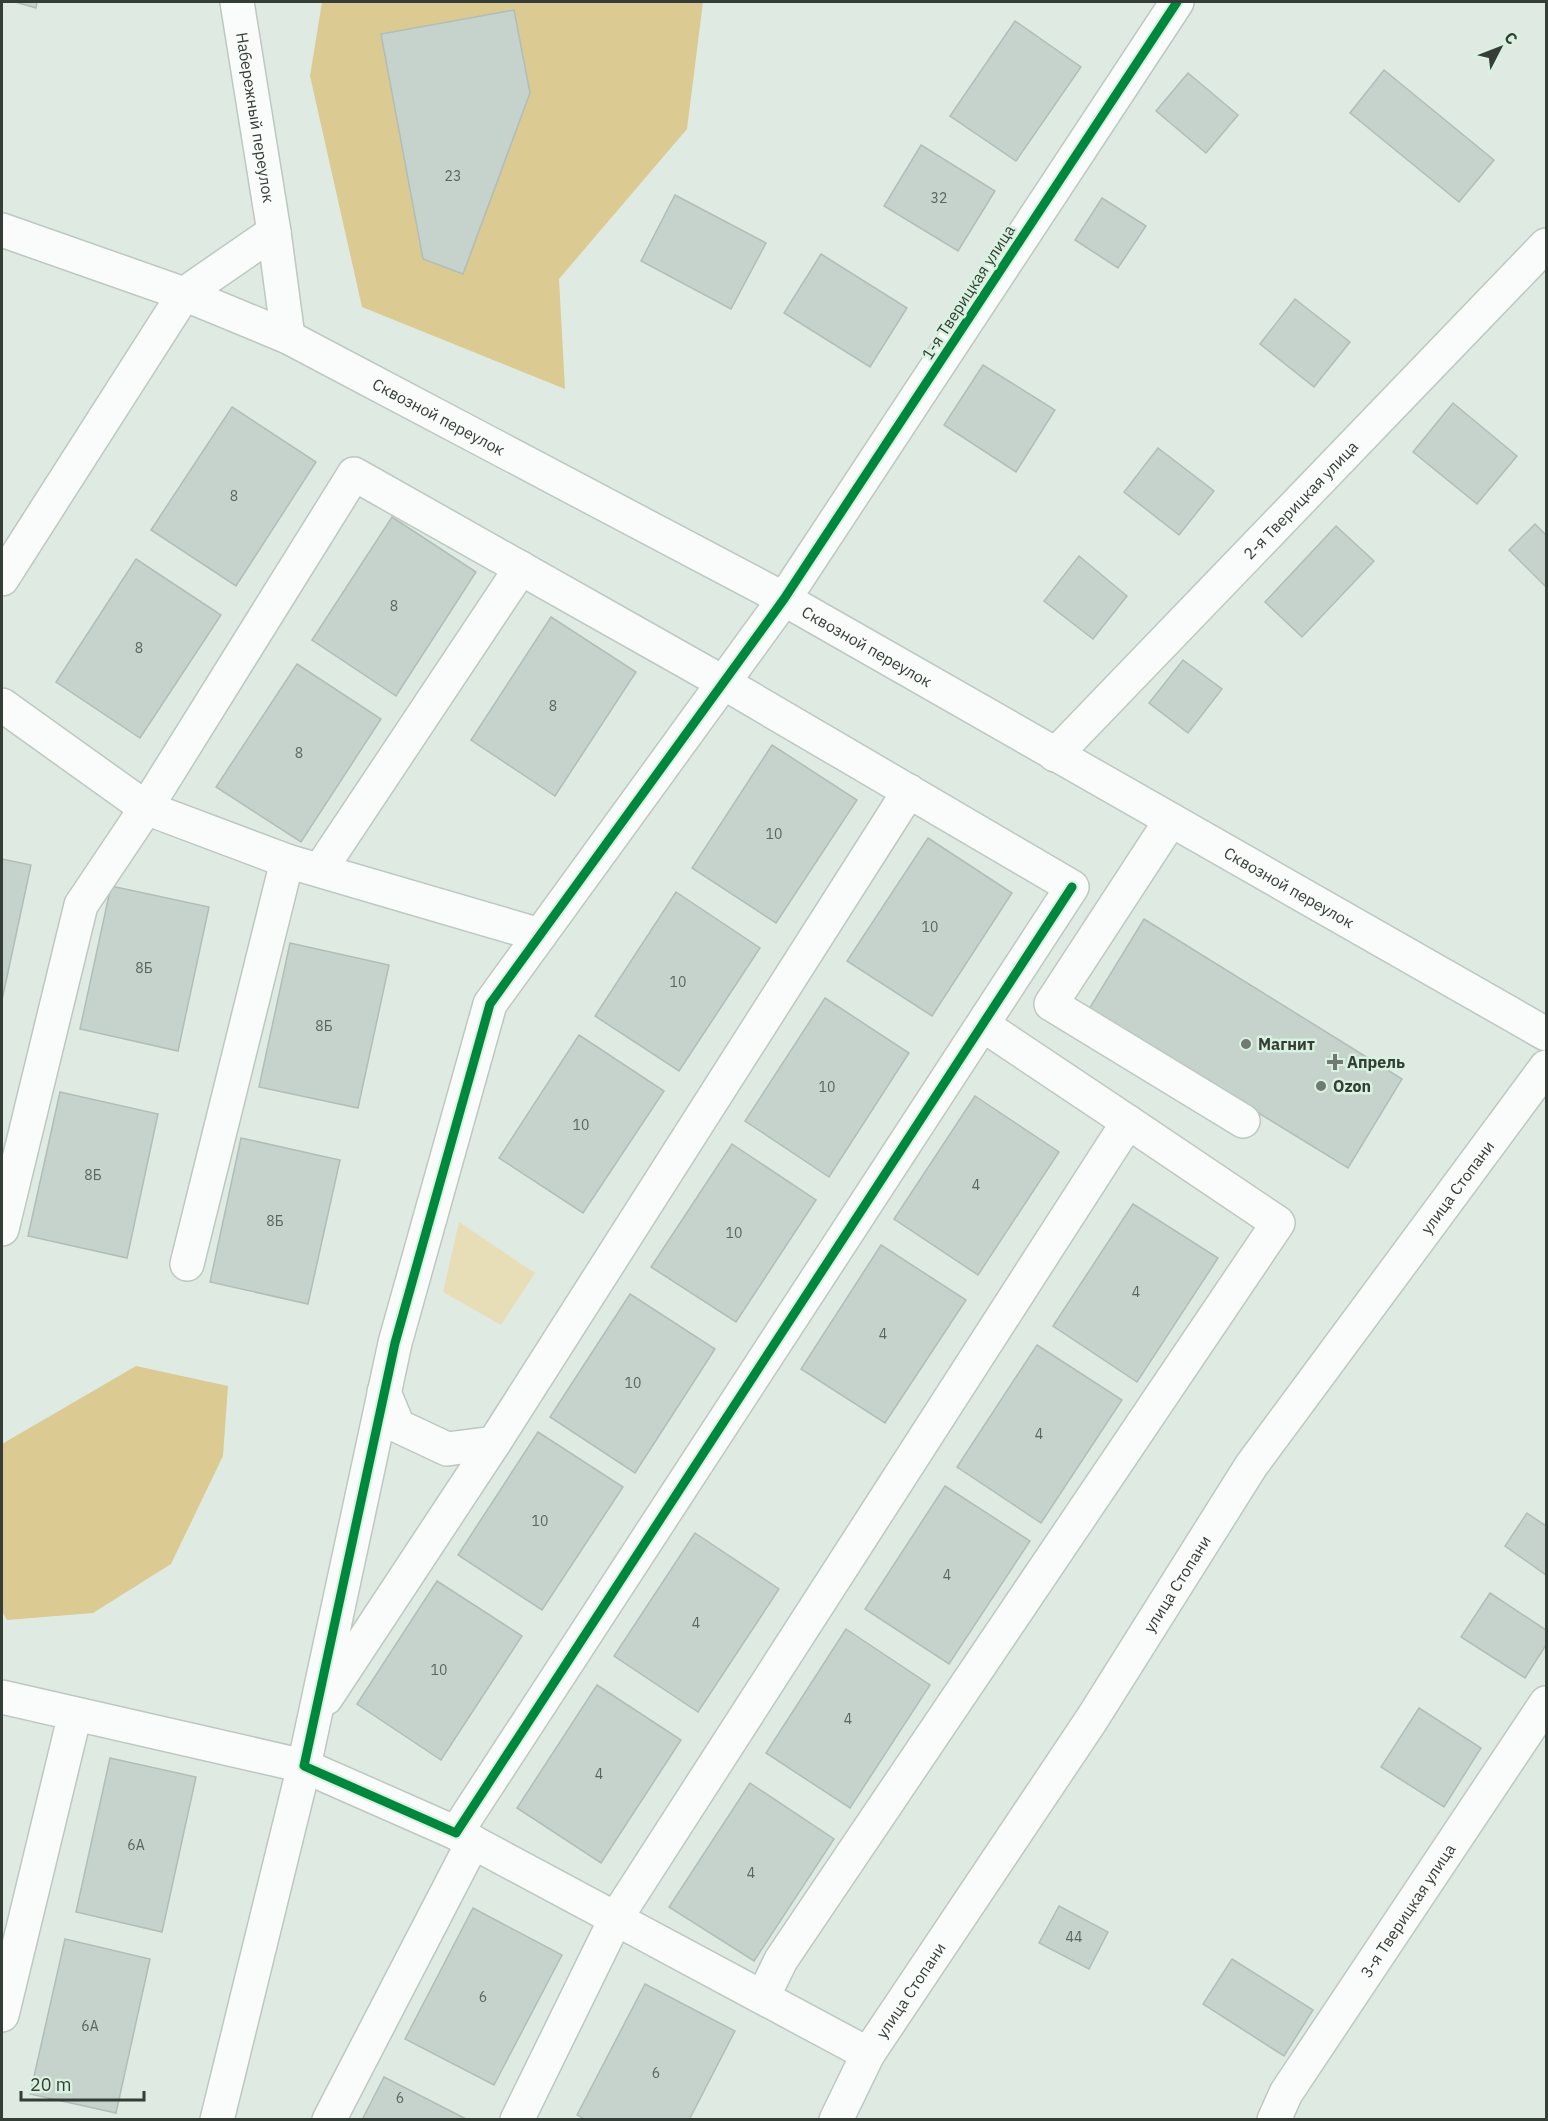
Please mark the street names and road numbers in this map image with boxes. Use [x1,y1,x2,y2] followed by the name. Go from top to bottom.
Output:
[232,31,279,205] street label: Набережный переулок
[917,221,1019,363] street label: 1-я Тверицкая улица
[369,374,508,460] street label: Сквозной переулок
[1239,436,1362,563] street label: 2-я Тверицкая улица
[798,601,936,692] street label: Сквозной переулок
[1220,842,1358,932] street label: Сквозной переулок
[1416,1137,1498,1238] street label: улица Стопани
[1139,1532,1215,1636] street label: улица Стопани
[1356,1839,1460,1981] street label: 3-я Тверицкая улица
[871,1939,950,2042] street label: улица Стопани

